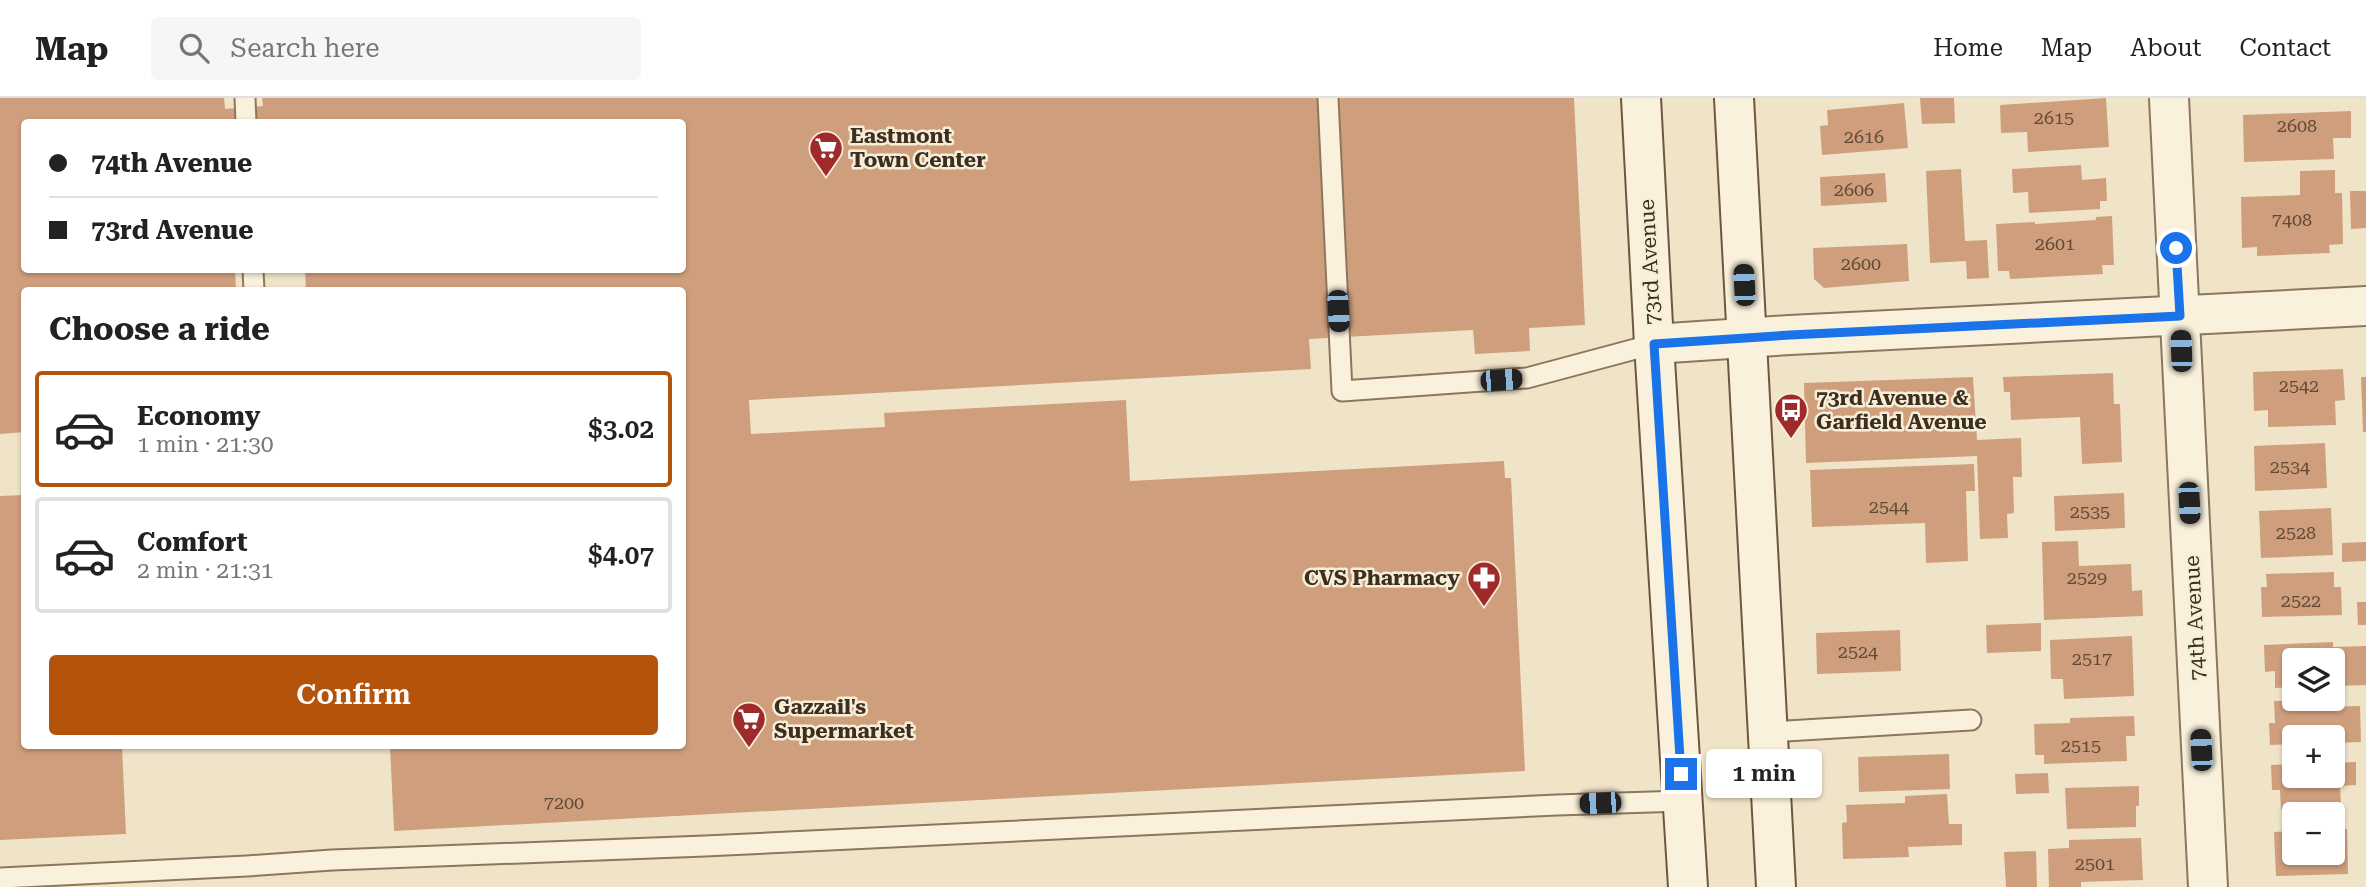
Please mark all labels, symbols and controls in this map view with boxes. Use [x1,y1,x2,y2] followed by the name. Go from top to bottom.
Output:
[151,17,641,80] search box
[35,29,109,68] text: Map
[175,29,213,67] icon: search
[231,33,380,63] text: Search here
[1933,34,2003,62] text: Home
[2041,34,2092,62] text: Map
[2130,34,2201,62] text: About
[2239,34,2331,62] text: Contact
[2034,107,2074,128] house number: 2615
[2277,115,2317,136] house number: 2608
[850,124,986,172] place label: Eastmont Town Center
[1844,126,1884,147] house number: 2616
[807,129,845,178] supermarket icon: Eastmont Town Center
[91,148,252,178] text: 74th Avenue
[1834,179,1874,200] house number: 2606
[1635,198,1665,326] street label: 73rd Avenue
[2272,209,2312,230] house number: 7408
[91,215,253,245] text: 73rd Avenue
[2160,232,2192,264] route start
[2035,233,2075,254] house number: 2601
[1841,253,1881,274] house number: 2600
[1733,263,1756,307] car
[1327,289,1350,333] car
[49,310,270,348] text: Choose a ride
[2170,330,2193,372] car
[1480,368,1523,392] car
[2279,375,2319,396] house number: 2542
[1816,386,1987,434] place label: 73rd Avenue & Garfield Avenue
[1772,391,1810,440] bus stop icon: 73rd Avenue & Garfield Avenue
[53,398,116,461] icon: car
[137,401,260,431] text: Economy
[588,414,654,444] text: $3.02
[137,431,274,458] text: 1 min · 21:30
[2270,456,2310,477] house number: 2534
[2178,481,2201,525] car
[1869,496,1909,517] house number: 2544
[2070,501,2110,522] house number: 2535
[2276,522,2316,543] house number: 2528
[53,524,116,587] icon: car
[137,527,247,557] text: Comfort
[588,540,654,570] text: $4.07
[2180,555,2210,681] street label: 74th Avenue
[137,557,274,584] text: 2 min · 21:31
[1465,559,1503,608] pharmacy icon: CVS Pharmacy
[1304,566,1460,590] place label: CVS Pharmacy
[2067,567,2107,588] house number: 2529
[2281,590,2321,611] house number: 2522
[1838,641,1878,662] house number: 2524
[2072,648,2112,669] house number: 2517
[2282,648,2345,865] map controls
[2282,648,2345,711] button: layers
[49,655,658,735] button: Confirm
[774,695,914,743] place label: Gazzail's Supermarket
[730,700,768,749] supermarket icon: Gazzail's Supermarket
[2282,725,2345,788] button: +
[2190,728,2213,772] car
[2061,735,2101,756] house number: 2515
[1706,750,1821,798] callout: 1 min
[1665,758,1697,790] route end
[1732,760,1796,787] text: 1 min
[544,792,584,813] house number: 7200
[1579,792,1622,814] car
[2282,802,2345,865] button: −
[2075,853,2115,874] house number: 2501

